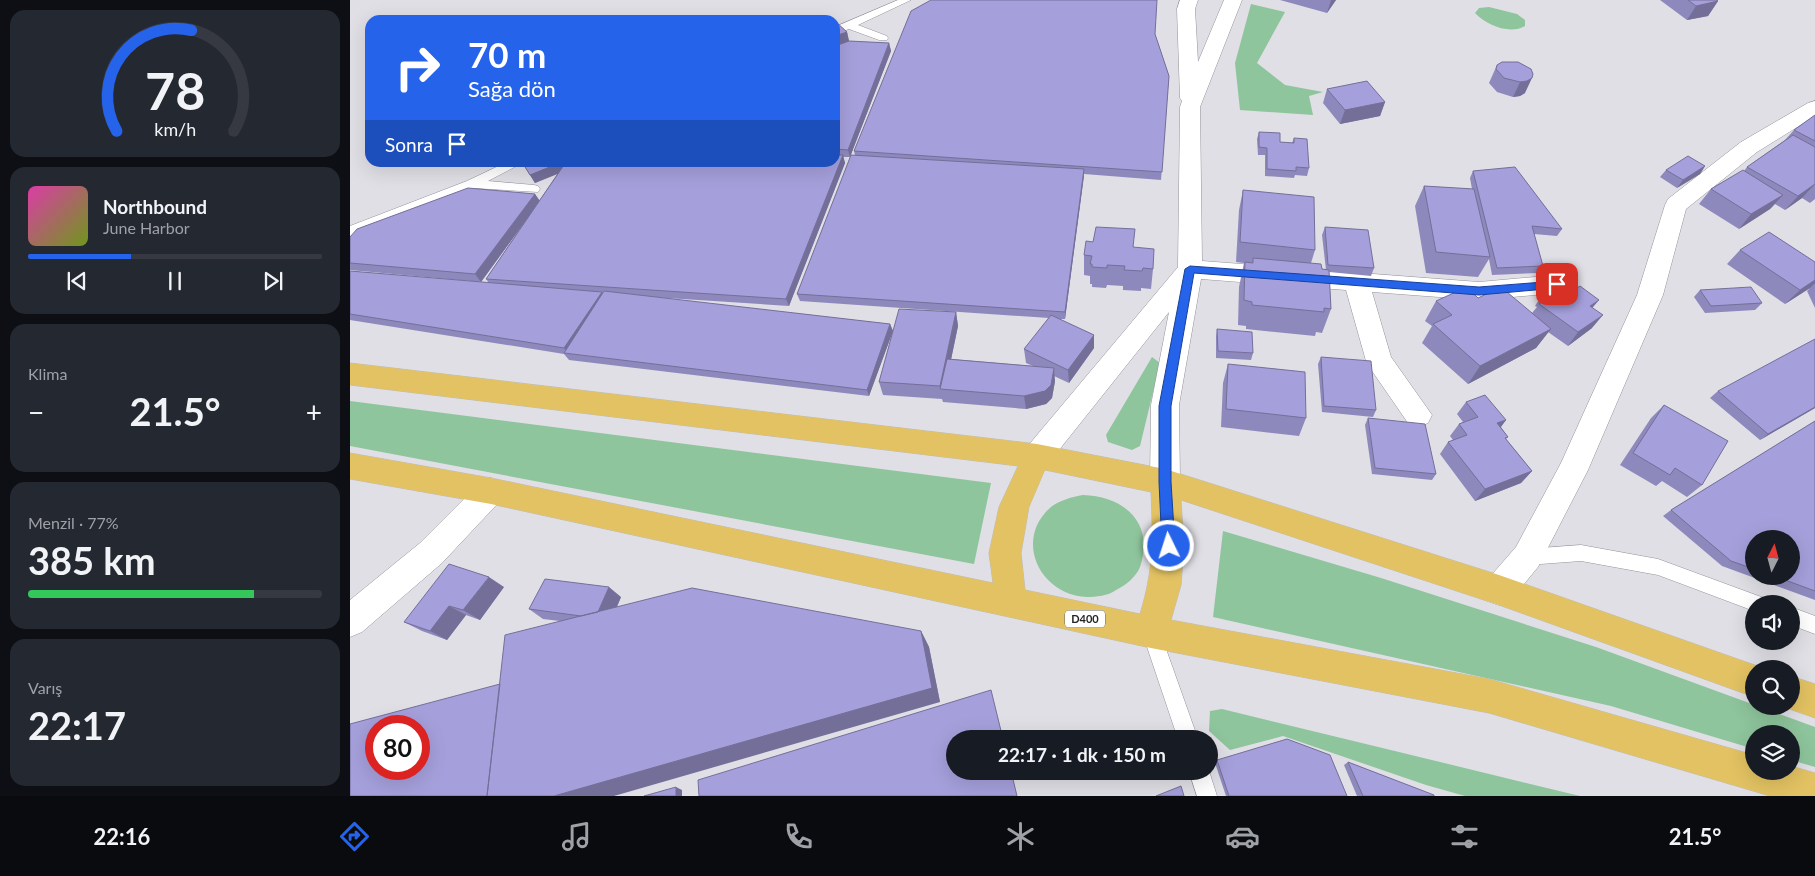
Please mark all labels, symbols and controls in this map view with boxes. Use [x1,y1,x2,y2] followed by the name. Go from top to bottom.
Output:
[468,33,546,75] text: 70 m
[385,35,450,100] icon: right
[145,59,205,121] text: 78
[468,75,556,102] text: Sağa dön
[154,118,196,140] text: km/h
[443,130,471,158] icon: arrive
[385,133,433,156] text: Sonra
[103,195,207,218] text: Northbound
[103,218,190,237] text: June Harbor
[1536,263,1578,305] pin
[63,267,91,295] icon: previous
[161,267,189,295] icon: pause
[259,267,287,295] icon: next
[1543,270,1571,298] icon: arrive
[28,364,67,383] text: Klima
[130,388,220,434] text: 21.5°
[28,395,44,429] text: −
[306,395,322,429] text: +
[28,513,119,532] text: Menzil · 77%
[1142,519,1194,571] position arrow
[1745,530,1800,585] north arrow
[1745,530,1800,780] map controls
[28,537,156,583] text: 385 km
[1745,595,1800,650] button: sound
[1065,610,1105,628] road number: D400
[1745,660,1800,715] button: search
[28,678,62,697] text: Varış
[28,702,126,748] text: 22:17
[365,715,430,780] speed limit sign: 80
[1745,725,1800,780] button: layers
[998,743,1166,766] text: 22:17 · 1 dk · 150 m
[337,819,372,854] icon: directions
[559,819,594,854] icon: music
[781,819,816,854] icon: phone
[1003,819,1038,854] icon: climate
[1225,819,1260,854] icon: car
[1447,819,1482,854] icon: filters
[93,823,150,850] text: 22:16
[1669,823,1722,850] text: 21.5°

